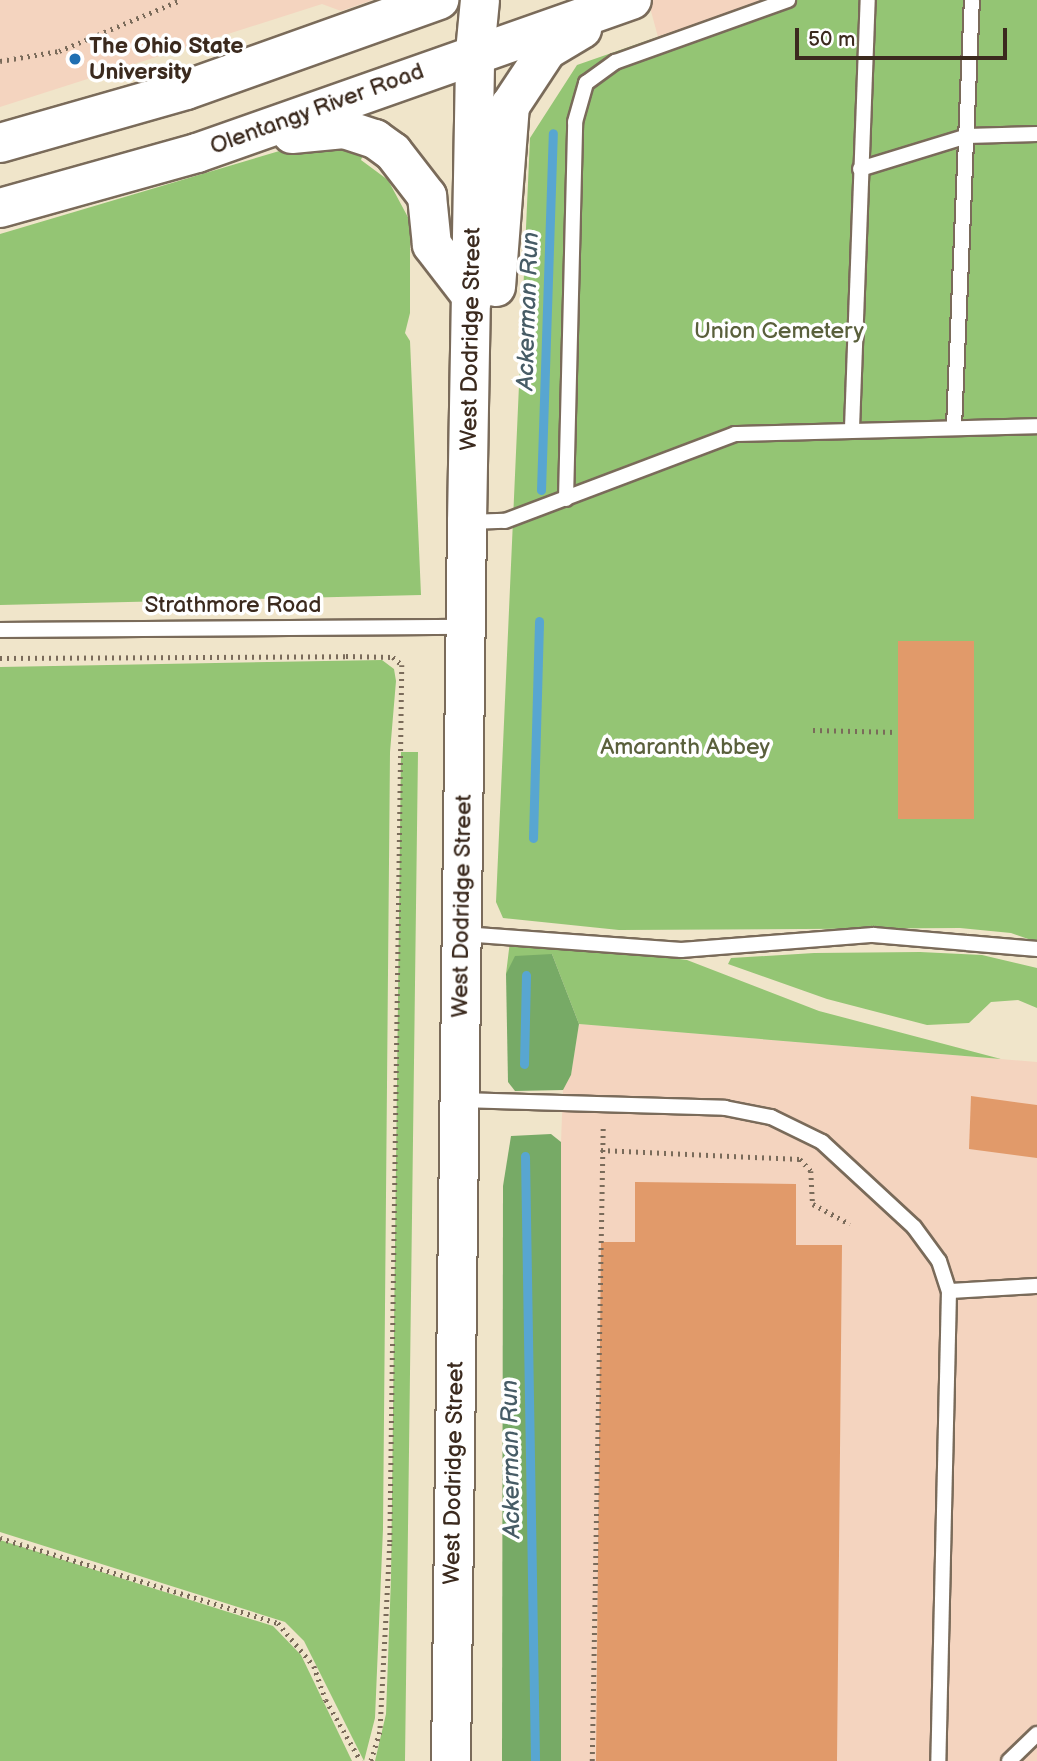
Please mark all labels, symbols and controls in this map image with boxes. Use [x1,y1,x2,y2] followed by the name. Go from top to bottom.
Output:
[799,14,1011,58] scale bar
[808,27,855,52] text: 50 m
[89,32,243,86] place label: The Ohio State University
[67,51,83,67] marker: The Ohio State University
[206,57,428,161] street label: Olentangy River Road
[455,227,487,451] street label: West Dodridge Street
[511,231,545,391] water label: Ackerman Run
[694,317,864,345] park label: Union Cemetery
[144,591,322,619] street label: Strathmore Road
[600,733,770,761] park label: Amaranth Abbey
[446,794,478,1018] street label: West Dodridge Street
[438,1361,470,1585] street label: West Dodridge Street
[495,1380,527,1538] water label: Ackerman Run

